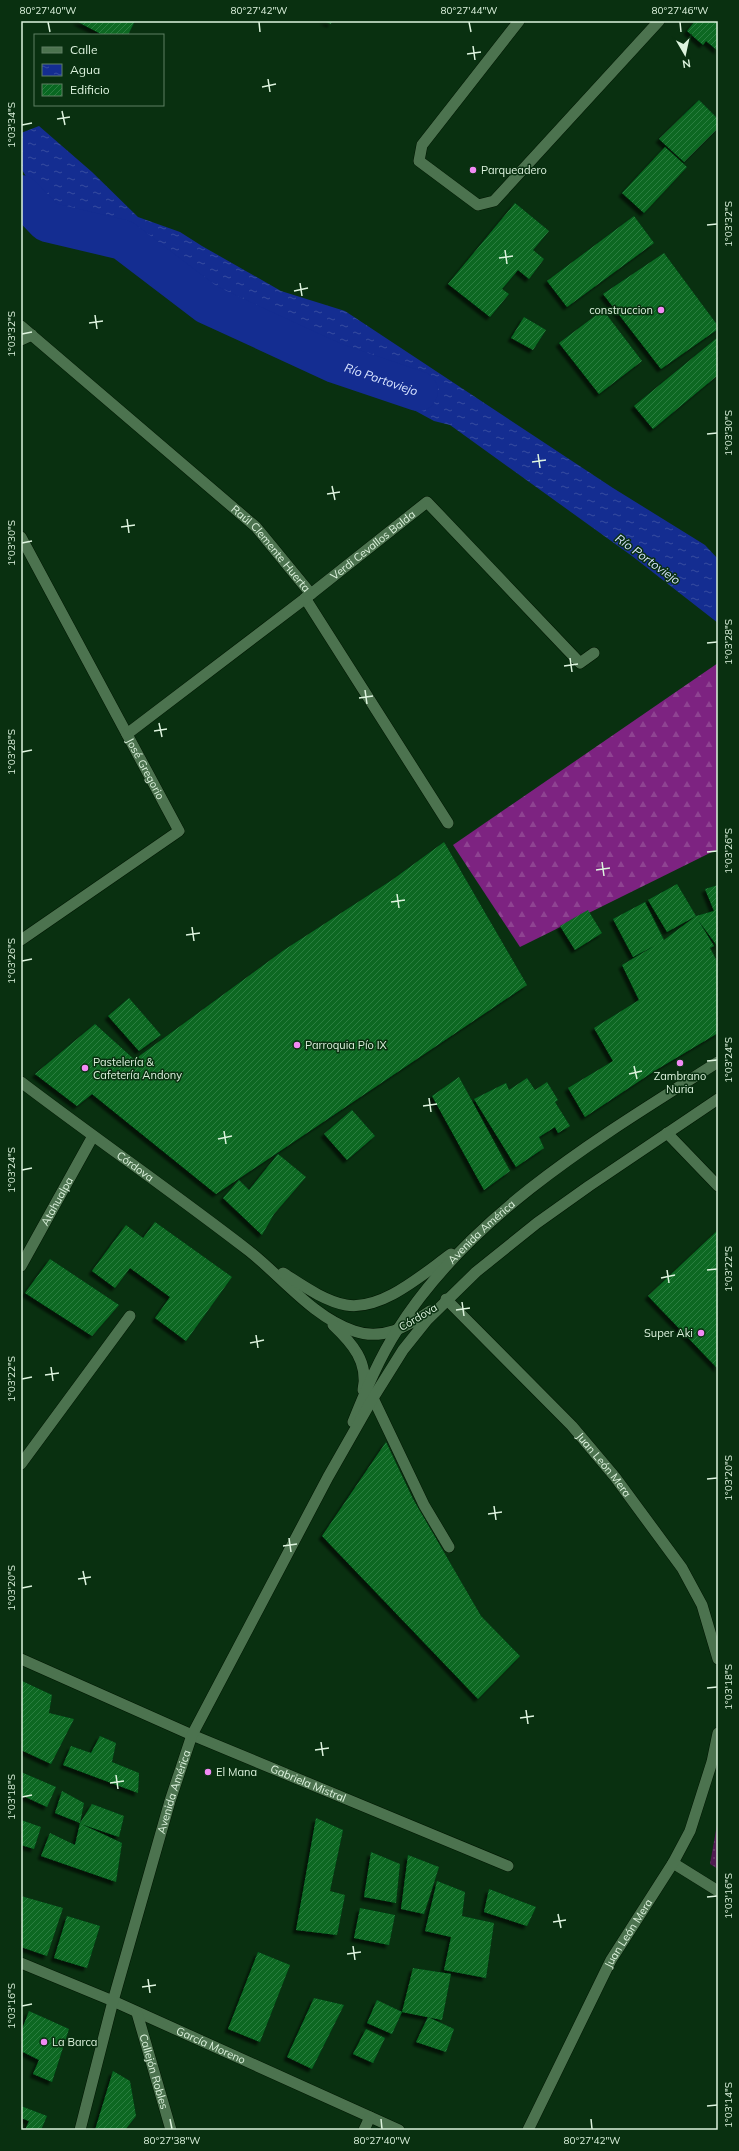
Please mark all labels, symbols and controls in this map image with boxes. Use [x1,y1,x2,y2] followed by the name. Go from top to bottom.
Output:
[20,4,76,17] text: 80°27'40"W
[231,4,287,17] text: 80°27'42"W
[441,4,497,17] text: 80°27'44"W
[652,4,708,17] text: 80°27'46"W
[34,34,164,106] legend
[665,34,705,74] north arrow
[70,42,97,57] text: Calle
[681,56,692,71] text: N
[70,62,100,77] text: Agua
[70,82,110,97] text: Edificio
[5,102,18,148] text: 1°03'34"S
[481,163,547,177] place label: Parqueadero
[468,165,478,175] marker: Parqueadero
[722,201,735,247] text: 1°03'32"S
[589,303,653,317] place label: construccion
[656,305,666,315] marker: construccion
[5,311,18,357] text: 1°03'32"S
[343,359,420,398] water label: Río Portoviejo
[722,410,735,456] text: 1°03'30"S
[228,502,313,595] street label: Raúl Clemente Huerta
[328,507,418,583] street label: Verdi Cevallos Balda
[5,520,18,566] text: 1°03'30"S
[613,530,684,588] water label: Río Portoviejo
[722,619,735,665] text: 1°03'28"S
[5,729,18,775] text: 1°03'28"S
[123,735,168,802] street label: José Gregorio
[722,828,735,874] text: 1°03'26"S
[5,938,18,984] text: 1°03'26"S
[722,1037,735,1083] text: 1°03'24"S
[305,1038,388,1052] place label: Parroquia Pío IX
[292,1040,302,1050] marker: Parroquia Pío IX
[93,1055,182,1082] place label: Pastelería & Cafetería Andony
[675,1058,685,1068] marker: Zambrano Nuria
[80,1063,90,1073] marker: Pastelería & Cafetería Andony
[654,1069,706,1096] place label: Zambrano Nuria
[5,1147,18,1193] text: 1°03'24"S
[114,1148,157,1184] street label: Córdova
[38,1174,76,1228] street label: Atahualpa
[445,1197,518,1267] street label: Avenida América
[722,1246,735,1292] text: 1°03'22"S
[396,1300,440,1334] street label: Córdova
[644,1326,693,1340] place label: Super Aki
[696,1328,706,1338] marker: Super Aki
[5,1356,18,1402] text: 1°03'22"S
[573,1429,634,1500] street label: Juan León Mera
[722,1455,735,1501] text: 1°03'20"S
[5,1565,18,1611] text: 1°03'20"S
[722,1664,735,1710] text: 1°03'18"S
[154,1748,194,1835] street label: Avenida América
[268,1761,348,1805] street label: Gabriela Mistral
[216,1765,257,1779] place label: El Mana
[203,1767,213,1777] marker: El Mana
[5,1774,18,1820] text: 1°03'18"S
[722,1873,735,1919] text: 1°03'16"S
[601,1896,655,1970] street label: Juan León Mera
[5,1983,18,2029] text: 1°03'16"S
[174,2023,248,2067] street label: García Moreno
[136,2032,172,2111] street label: Callejón Robles
[52,2035,97,2049] place label: La Barca
[39,2037,49,2047] marker: La Barca
[722,2082,735,2128] text: 1°03'14"S
[144,2134,200,2147] text: 80°27'38"W
[354,2134,410,2147] text: 80°27'40"W
[564,2134,620,2147] text: 80°27'42"W

